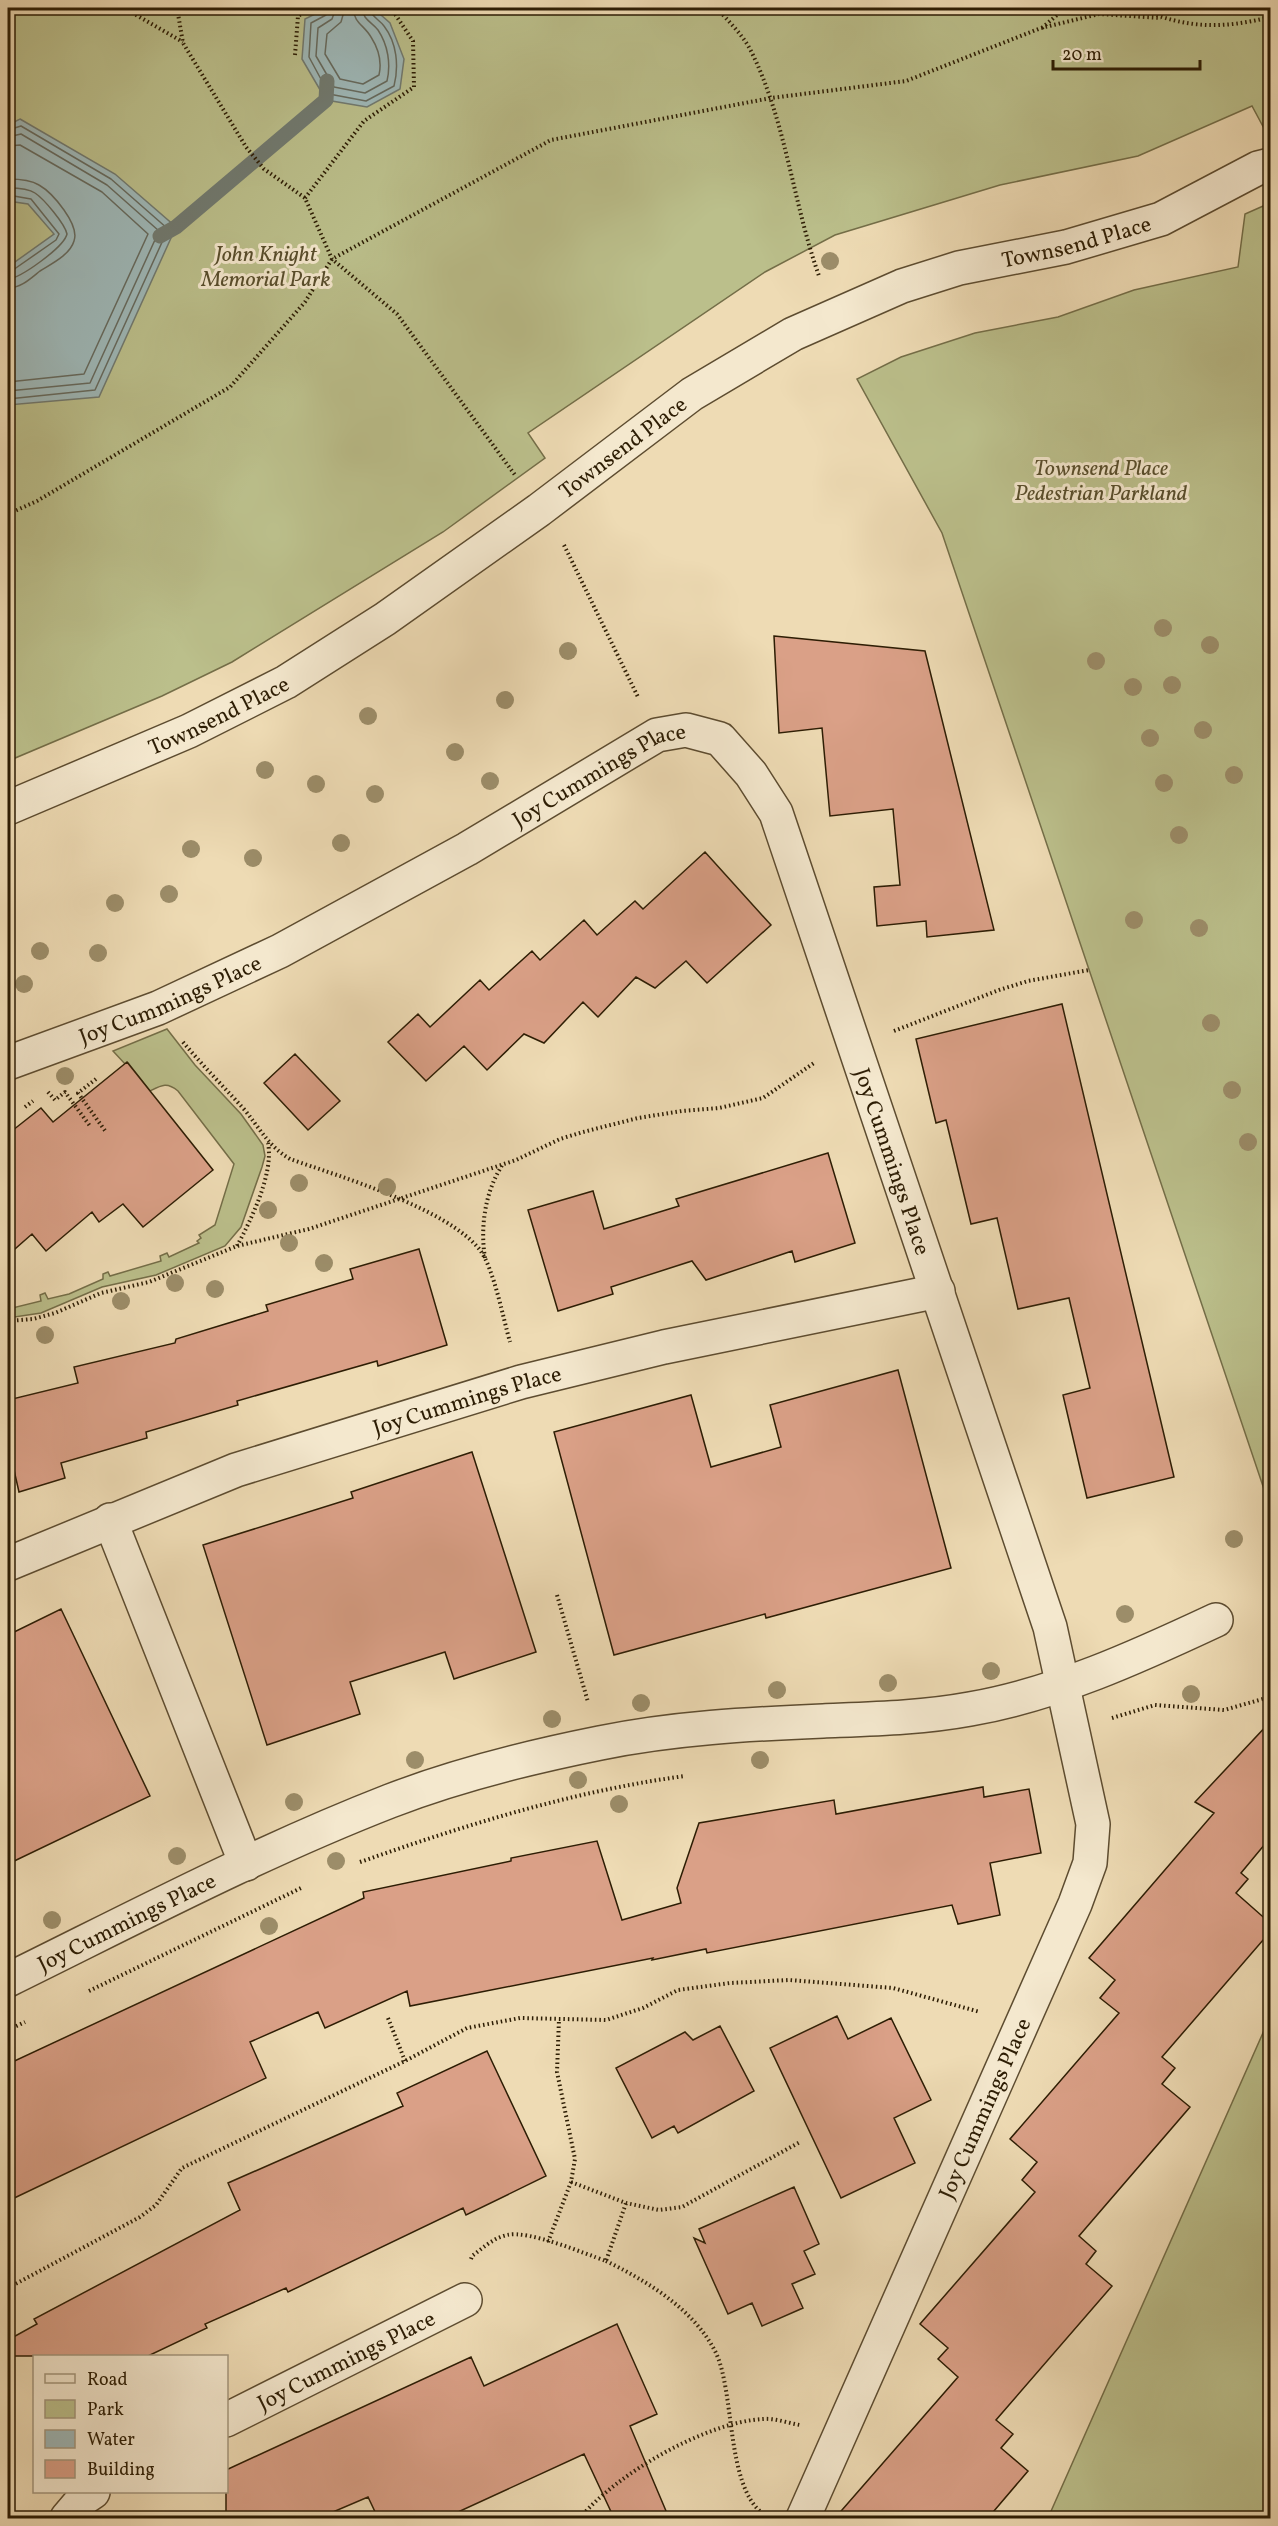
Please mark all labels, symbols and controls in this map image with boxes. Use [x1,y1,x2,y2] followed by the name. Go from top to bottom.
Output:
[1053,33,1200,71] scale bar
[1062,43,1102,68] text: 20 m
[999,210,1155,277] street label: Townsend Place
[201,240,330,296] park label: John Knight Memorial Park
[553,390,694,507] street label: Townsend Place
[1015,454,1188,510] park label: Townsend Place Pedestrian Parkland
[144,670,295,765] street label: Townsend Place
[507,717,688,836] street label: Joy Cummings Place
[75,949,267,1054] street label: Joy Cummings Place
[845,1064,937,1260] street label: Joy Cummings Place
[369,1360,565,1445] street label: Joy Cummings Place
[33,1867,222,1981] street label: Joy Cummings Place
[932,2013,1040,2205] street label: Joy Cummings Place
[253,2304,441,2420] street label: Joy Cummings Place
[33,2355,228,2493] legend
[87,2368,128,2393] text: Road
[87,2398,124,2423] text: Park
[87,2428,135,2453] text: Water
[87,2458,155,2483] text: Building

